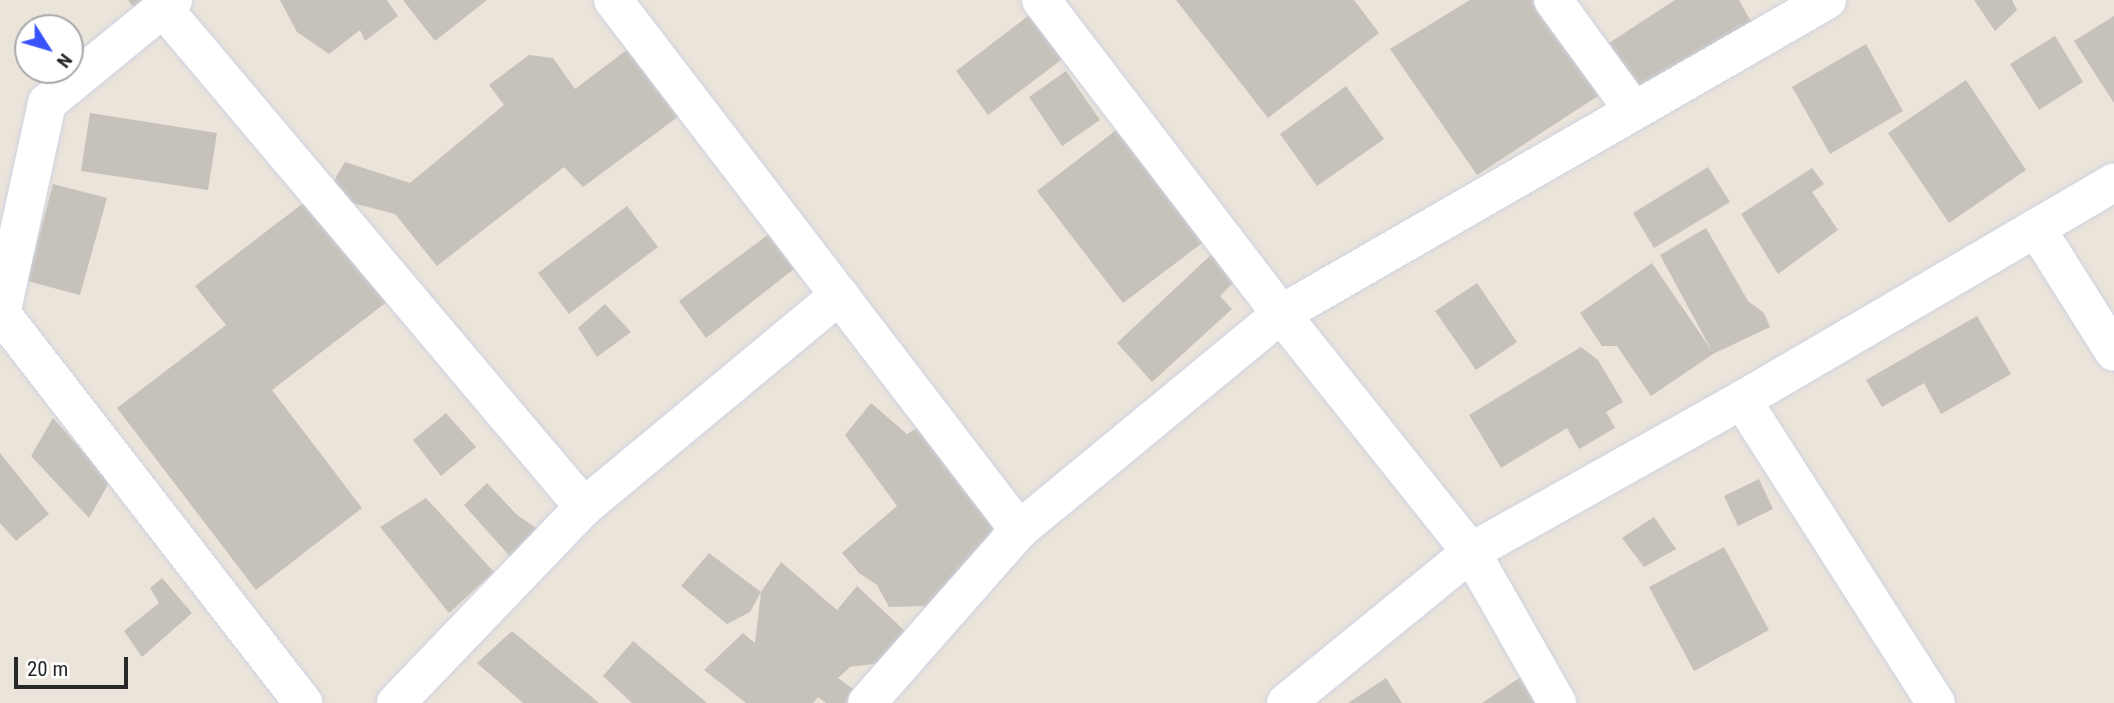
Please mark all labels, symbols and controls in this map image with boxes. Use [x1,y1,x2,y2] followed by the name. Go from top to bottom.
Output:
[14,14,84,84] north arrow
[52,49,77,72] text: N
[18,644,131,688] scale bar
[27,657,68,681] text: 20 m

